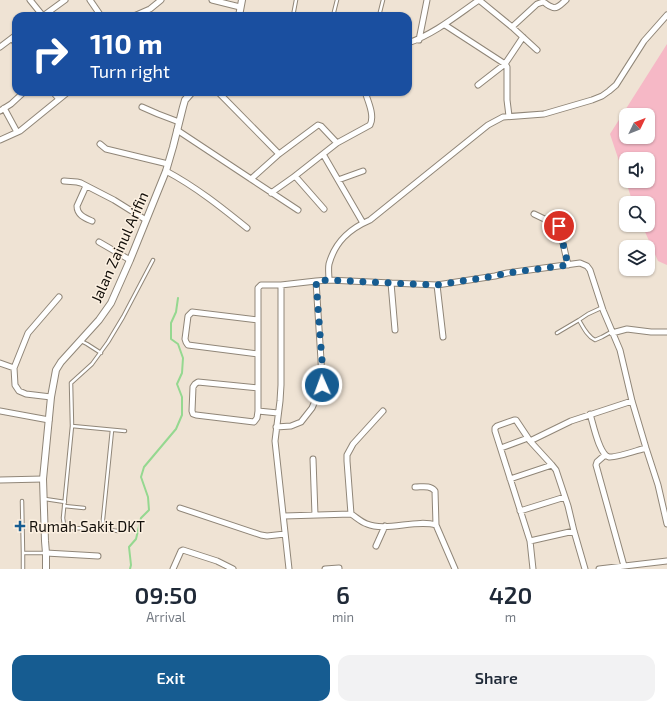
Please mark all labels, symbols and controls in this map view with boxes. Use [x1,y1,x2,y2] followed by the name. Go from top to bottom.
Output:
[90,26,163,60] text: 110 m
[24,28,76,80] icon: right
[90,60,170,82] text: Turn right
[619,108,655,144] north arrow
[619,108,655,276] map controls
[619,152,655,188] button: sound
[86,189,152,305] street label: Jalan Zainul Arifin
[619,196,655,232] button: search
[542,209,576,243] pin
[548,215,570,237] icon: arrive
[619,240,655,276] button: layers
[301,364,343,406] position arrow
[29,517,145,535] place label: Rumah Sakit DKT
[14,520,26,532] marker: Rumah Sakit DKT
[135,580,197,609] text: 09:50
[336,580,350,609] text: 6
[489,580,532,609] text: 420
[146,609,186,625] text: Arrival
[332,609,354,625] text: min
[505,609,516,625] text: m
[12,655,330,701] button: Exit
[338,655,655,701] button: Share

